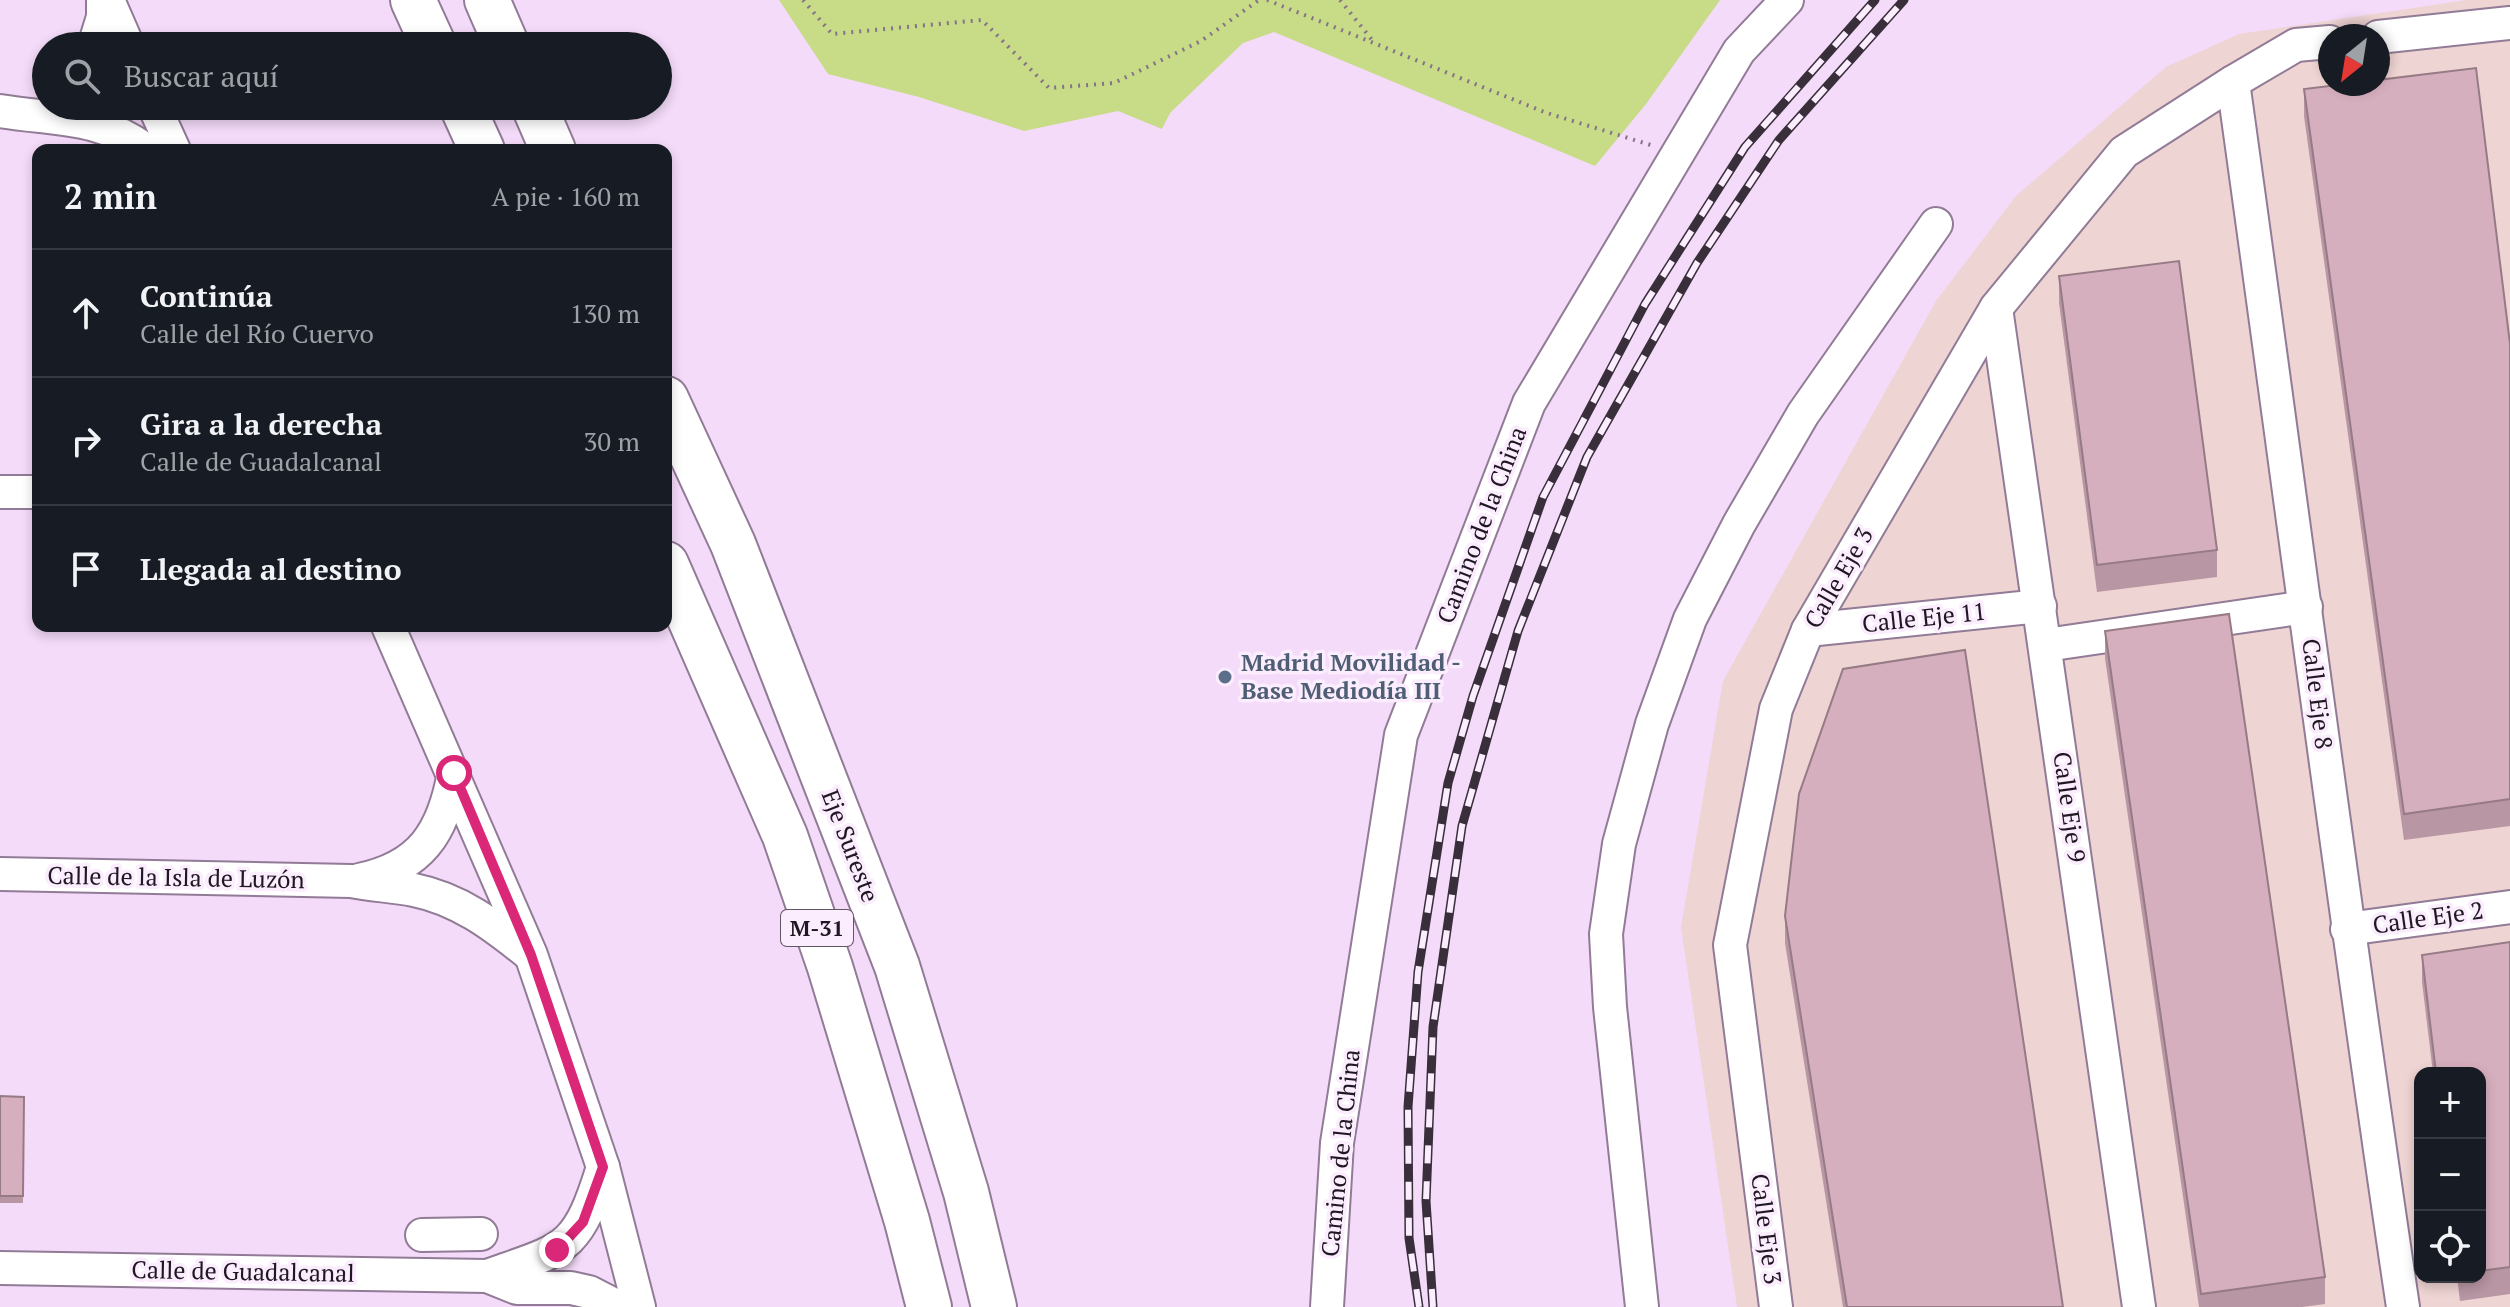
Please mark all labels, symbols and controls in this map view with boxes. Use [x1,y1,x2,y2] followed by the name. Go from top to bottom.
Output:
[2318,24,2390,96] north arrow
[32,32,672,120] search box
[60,54,104,98] icon: search
[124,56,278,96] text: Buscar aquí
[64,174,157,219] text: 2 min
[492,179,640,213] text: A pie · 160 m
[140,276,273,316] text: Continúa
[64,291,108,335] icon: ahead
[570,296,640,330] text: 130 m
[140,316,374,350] text: Calle del Río Cuervo
[140,404,382,444] text: Gira a la derecha
[64,419,108,463] icon: right
[1429,422,1533,628] street label: Camino de la China
[584,424,640,458] text: 30 m
[140,444,382,478] text: Calle de Guadalcanal
[1796,521,1880,634] street label: Calle Eje 3
[64,547,108,591] icon: arrive
[140,549,401,589] text: Llegada al destino
[1860,595,1987,639] street label: Calle Eje 11
[2295,637,2341,751] street label: Calle Eje 8
[1241,646,1461,706] place label: Madrid Movilidad - Base Mediodía III
[1216,668,1234,686] marker: Madrid Movilidad - Base Mediodía III
[2046,749,2094,864] street label: Calle Eje 9
[436,755,472,791] route start
[815,785,887,907] street label: Eje Sureste
[47,859,305,895] street label: Calle de la Isla de Luzón
[2370,893,2485,941] street label: Calle Eje 2
[781,910,853,946] road number: M-31
[1313,1048,1367,1258] street label: Camino de la China
[2414,1067,2486,1283] map controls
[2414,1067,2486,1139] button: +
[2414,1139,2486,1211] button: −
[1744,1172,1790,1286] street label: Calle Eje 3
[2414,1211,2486,1283] button: locate
[539,1232,575,1268] route end
[131,1253,355,1289] street label: Calle de Guadalcanal

